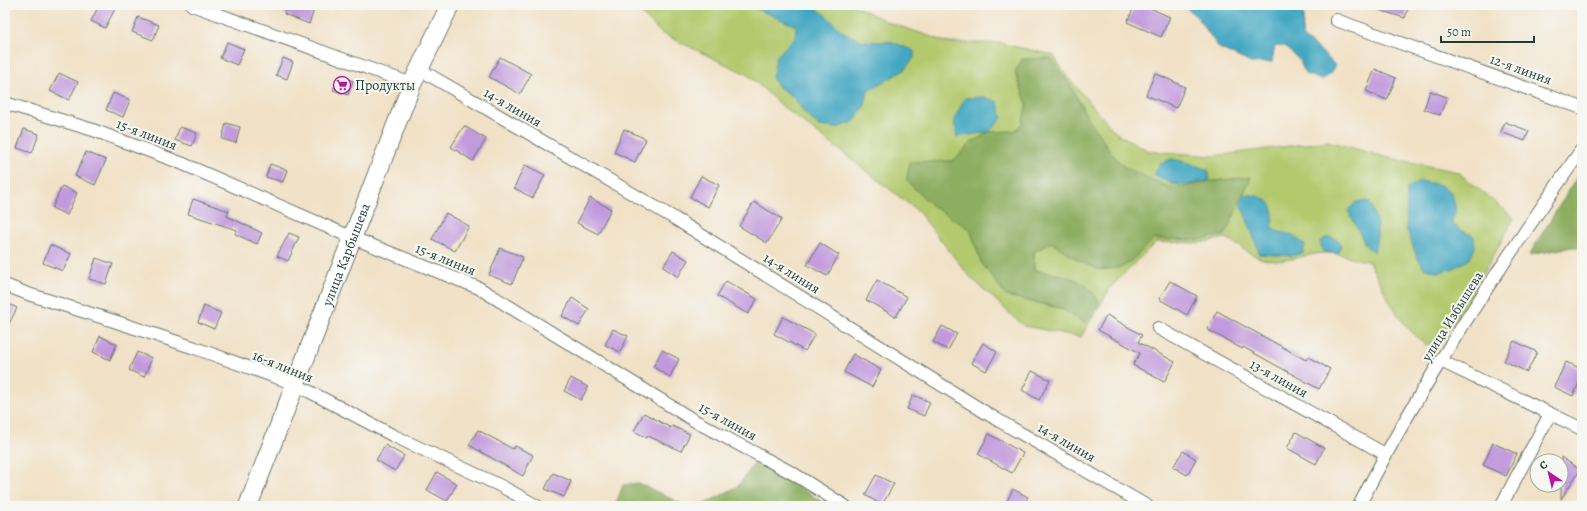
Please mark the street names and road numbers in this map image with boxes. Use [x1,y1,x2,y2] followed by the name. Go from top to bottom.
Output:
[1487,50,1555,89] street label: 12-я линия
[480,83,545,132] street label: 14-я линия
[114,114,180,155] street label: 15-я линия
[317,200,375,310] street label: улица Карбышева
[413,239,479,280] street label: 15-я линия
[760,248,824,299] street label: 14-я линия
[1417,267,1488,366] street label: улица Избышева
[250,346,316,387] street label: 16-я линия
[1246,355,1311,402] street label: 13-я линия
[695,398,760,445] street label: 15-я линия
[1034,418,1099,467] street label: 14-я линия

